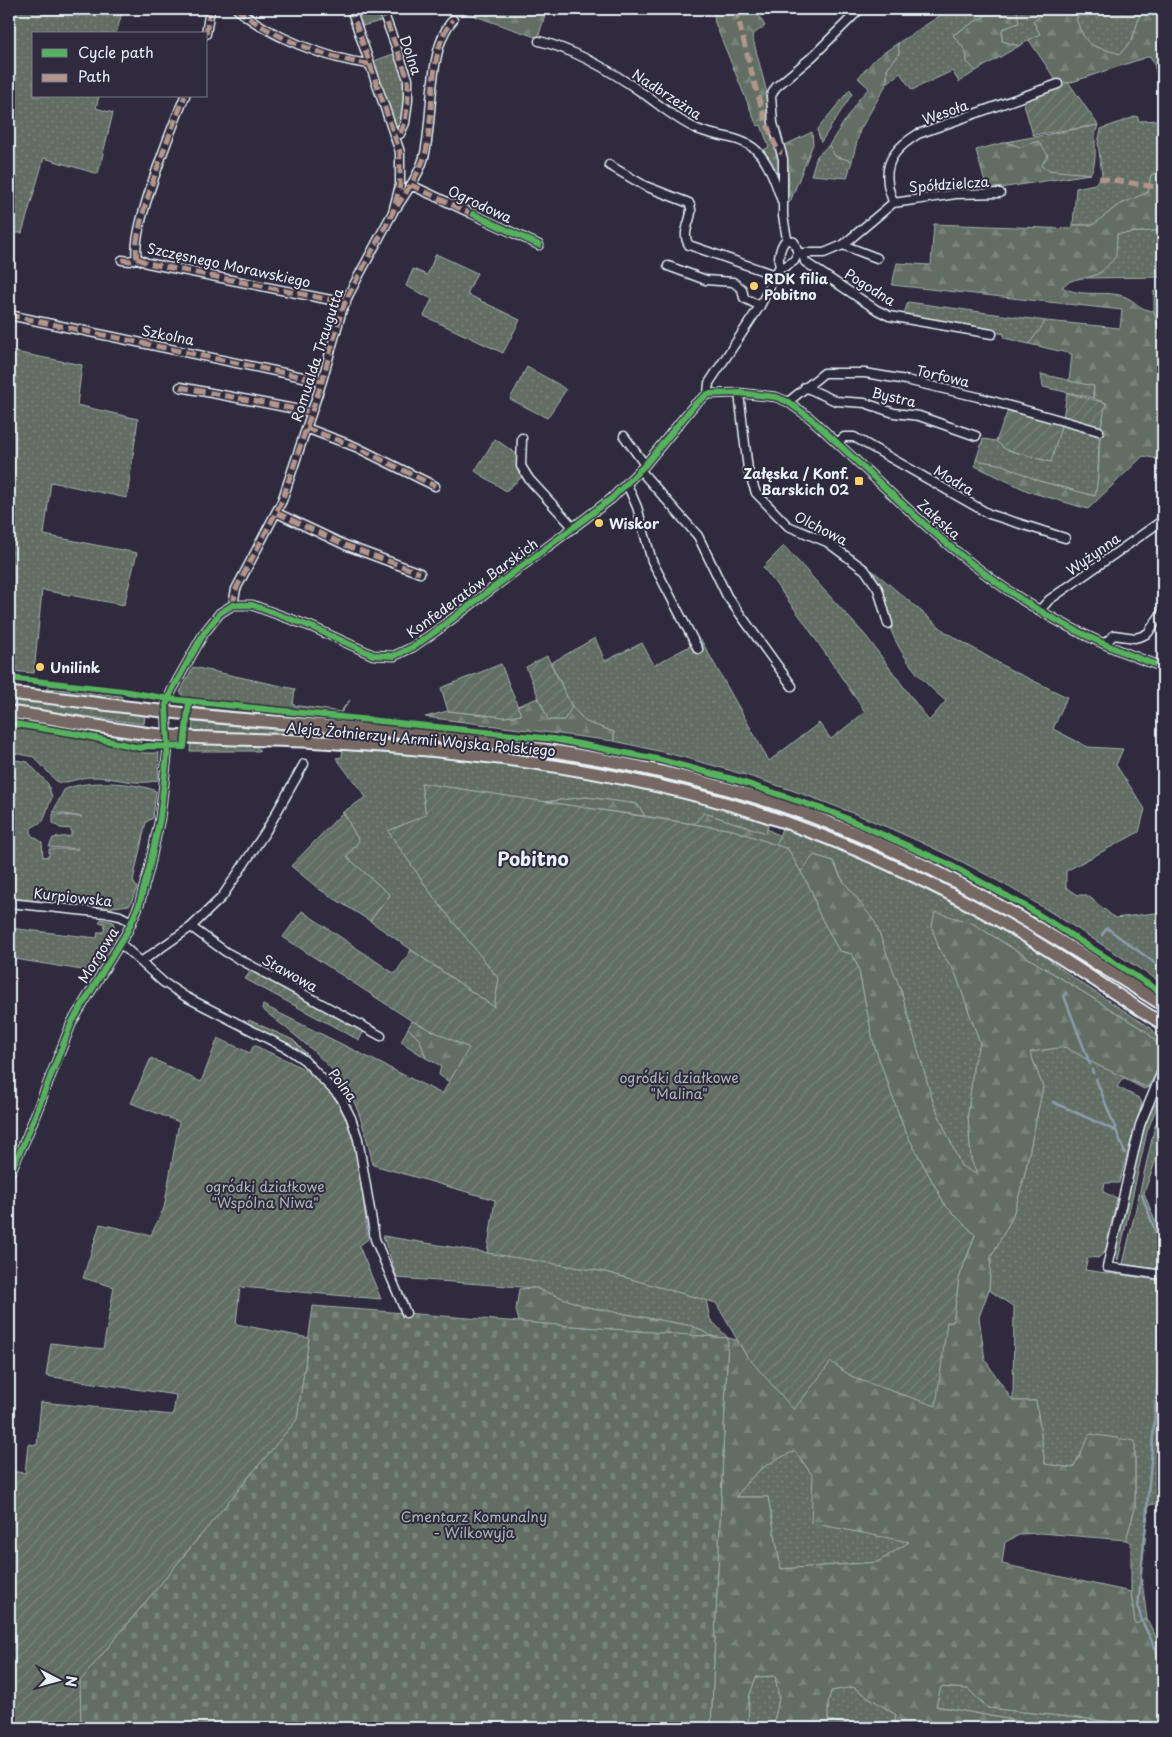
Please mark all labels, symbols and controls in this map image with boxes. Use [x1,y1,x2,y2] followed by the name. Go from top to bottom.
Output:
[32,32,208,98] legend
[394,32,428,78] street label: Dolna
[78,40,154,63] text: Cycle path
[78,64,110,87] text: Path
[628,64,706,125] street label: Nadbrzeżna
[919,94,971,130] street label: Wesoła
[908,171,990,197] street label: Spółdzielcza
[445,180,516,228] street label: Ogrodowa
[145,237,313,293] street label: Szczęsnego Morawskiego
[840,263,900,311] street label: Pogodna
[764,268,829,305] place label: RDK filia Pobitno
[748,280,760,292] marker: RDK filia Pobitno
[286,285,349,424] street label: Romualda Traugutta
[140,320,196,350] street label: Szkolna
[914,360,972,392] street label: Torfowa
[870,382,919,412] street label: Bystra
[930,460,978,500] street label: Modra
[743,463,849,500] place label: Załęska / Konf. Barskich 02
[853,475,865,487] marker: Załęska / Konf. Barskich 02
[913,494,966,544] street label: Załęska
[791,506,852,550] street label: Olchowa
[609,513,660,534] place label: Wiskor
[593,517,605,529] marker: Wiskor
[1062,528,1124,580] street label: Wyżynna
[402,533,542,643] street label: Konfederatów Barskich
[50,657,101,678] place label: Unilink
[34,661,46,673] marker: Unilink
[286,717,557,761] street label: Aleja Żołnierzy I Armii Wojska Polskiego
[497,844,569,872] district label: Pobitno
[33,882,114,912] street label: Kurpiowska
[73,923,124,987] street label: Morgowa
[258,949,322,997] street label: Stawowa
[324,1064,363,1106] street label: Polna
[619,1067,739,1104] park label: ogródki działkowe "Malina"
[205,1176,325,1213] park label: ogródki działkowe "Wspólna Niwa"
[401,1506,547,1543] park label: Cmentarz Komunalny - Wilkowyja
[32,1654,82,1704] north arrow
[60,1675,82,1688] text: N

